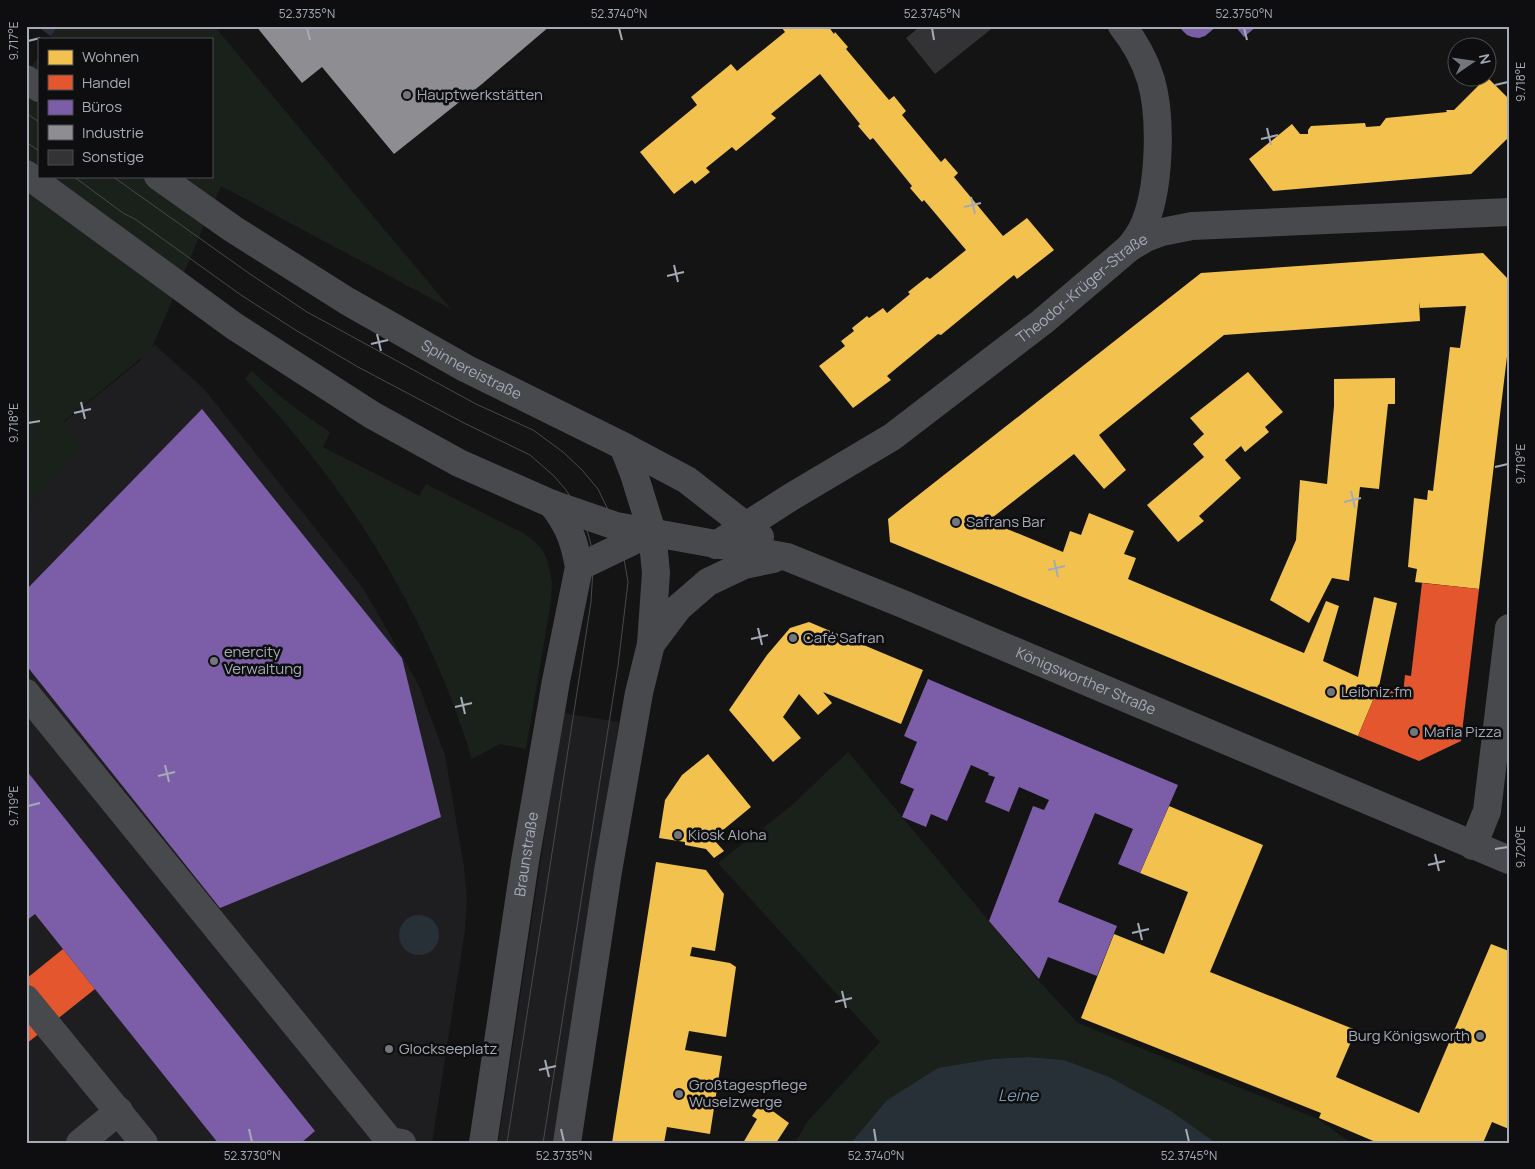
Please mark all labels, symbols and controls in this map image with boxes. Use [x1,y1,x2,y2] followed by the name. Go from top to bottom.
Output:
[279,5,335,22] text: 52.3735°N
[591,5,647,22] text: 52.3740°N
[904,5,960,22] text: 52.3745°N
[1216,5,1273,22] text: 52.3750°N
[5,21,22,61] text: 9.717°E
[38,38,212,178] legend
[1448,38,1498,88] north arrow
[82,46,139,67] text: Wohnen
[1475,52,1496,66] text: N
[1512,62,1529,102] text: 9.718°E
[82,72,131,93] text: Handel
[417,84,543,105] place label: Hauptwerkstätten
[401,89,413,101] marker: Hauptwerkstätten
[82,96,122,117] text: Büros
[82,122,144,143] text: Industrie
[82,146,144,167] text: Sonstige
[1012,228,1152,348] street label: Theodor-Krüger-Straße
[418,334,526,405] street label: Spinnereistraße
[5,403,22,443] text: 9.718°E
[1512,444,1529,484] text: 9.719°E
[966,511,1046,532] place label: Safrans Bar
[950,516,962,528] marker: Safrans Bar
[803,627,884,648] place label: Café Safran
[787,632,799,644] marker: Café Safran
[224,641,302,679] place label: enercity Verwaltung
[1013,642,1160,720] street label: Königsworther Straße
[208,655,220,667] marker: enercity Verwaltung
[1341,681,1412,702] place label: Leibniz.fm
[1325,686,1337,698] marker: Leibniz.fm
[1424,721,1502,742] place label: Mafia Pizza
[1408,726,1420,738] marker: Mafia Pizza
[5,786,22,826] text: 9.719°E
[509,810,543,898] street label: Braunstraße
[688,824,767,845] place label: Kiosk Aloha
[1512,826,1529,868] text: 9.720°E
[672,829,684,841] marker: Kiosk Aloha
[1348,1025,1470,1046] place label: Burg Königsworth
[1474,1030,1486,1042] marker: Burg Königsworth
[399,1038,497,1059] place label: Glockseeplatz
[383,1043,395,1055] marker: Glockseeplatz
[689,1074,807,1112] place label: Großtagespflege Wuselzwerge
[998,1084,1040,1106] water label: Leine
[673,1088,685,1100] marker: Großtagespflege Wuselzwerge
[224,1147,280,1164] text: 52.3730°N
[536,1147,592,1164] text: 52.3735°N
[848,1147,904,1164] text: 52.3740°N
[1161,1147,1217,1164] text: 52.3745°N

